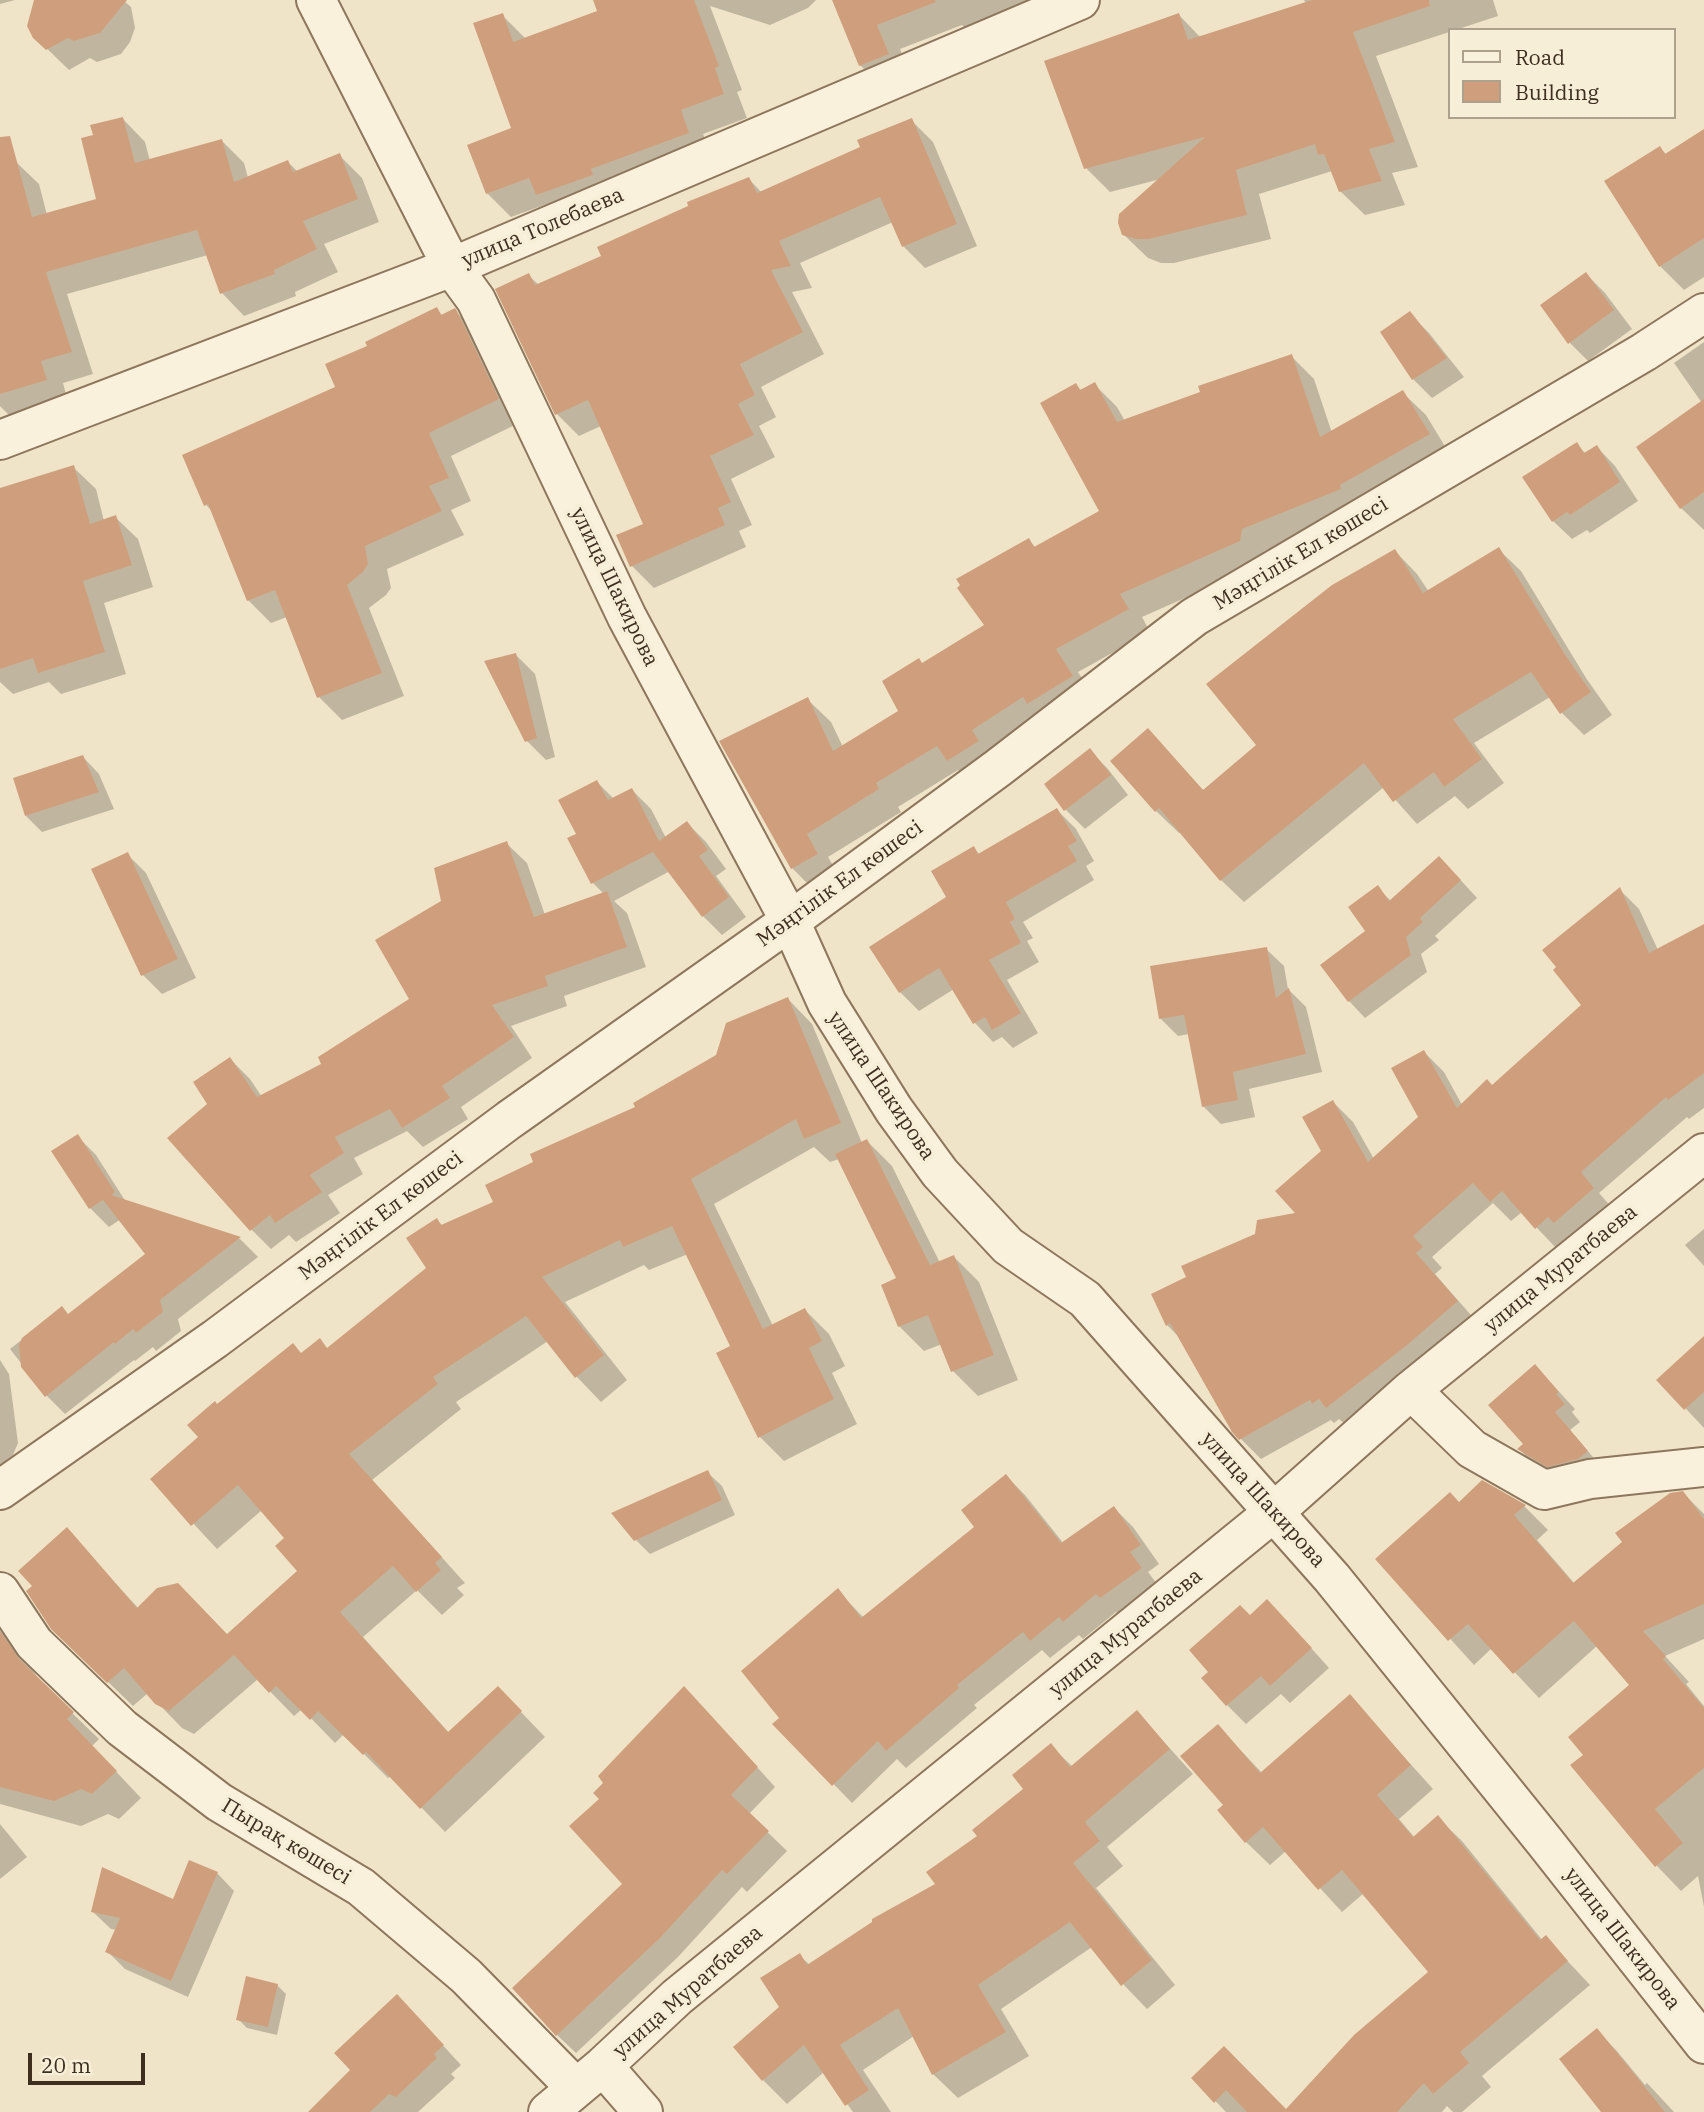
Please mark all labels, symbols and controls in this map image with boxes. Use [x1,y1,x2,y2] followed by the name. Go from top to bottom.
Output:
[1448,28,1676,119] legend
[1515,43,1565,71] text: Road
[1515,78,1599,106] text: Building
[458,183,628,273] street label: улица Толебаева
[1209,492,1393,616] street label: Мәңгілік Ел көшесі
[565,503,663,671] street label: улица Шакирова
[752,815,928,953] street label: Мәңгілік Ел көшесі
[822,1007,940,1165] street label: улица Шакирова
[294,1146,468,1286] street label: Мәңгілік Ел көшесі
[1479,1200,1643,1338] street label: улица Муратбаева
[1195,1427,1331,1573] street label: улица Шакирова
[1044,1564,1208,1702] street label: улица Муратбаева
[217,1794,355,1890] street label: Пырақ көшесі
[1559,1863,1685,2015] street label: улица Шакирова
[608,1920,768,2064] street label: улица Муратбаева
[32,2038,149,2082] scale bar
[41,2051,91,2079] text: 20 m

